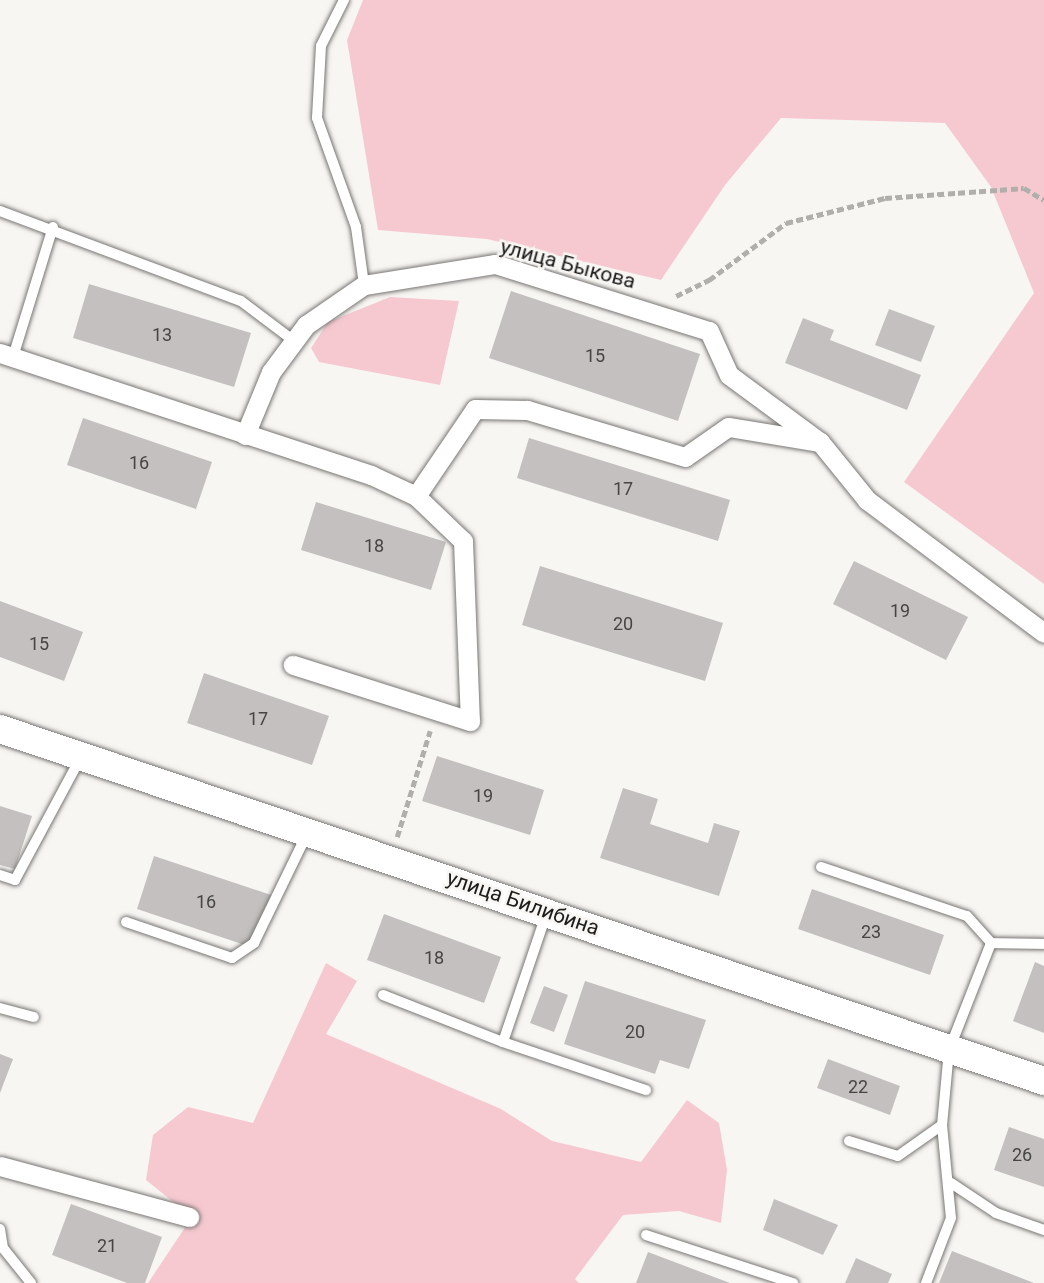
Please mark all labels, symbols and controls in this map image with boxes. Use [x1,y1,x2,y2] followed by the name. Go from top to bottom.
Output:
[498,234,638,294] street label: улица Быкова
[152,324,172,346] house number: 13
[585,345,605,367] house number: 15
[129,452,149,474] house number: 16
[613,478,633,500] house number: 17
[364,535,384,557] house number: 18
[890,600,910,622] house number: 19
[613,613,633,635] house number: 20
[29,633,49,655] house number: 15
[248,708,268,730] house number: 17
[473,785,493,807] house number: 19
[443,865,603,941] street label: улица Билибина
[196,891,216,913] house number: 16
[861,921,881,943] house number: 23
[424,947,444,969] house number: 18
[625,1021,645,1043] house number: 20
[848,1076,868,1098] house number: 22
[1012,1144,1032,1166] house number: 26
[97,1235,117,1257] house number: 21

